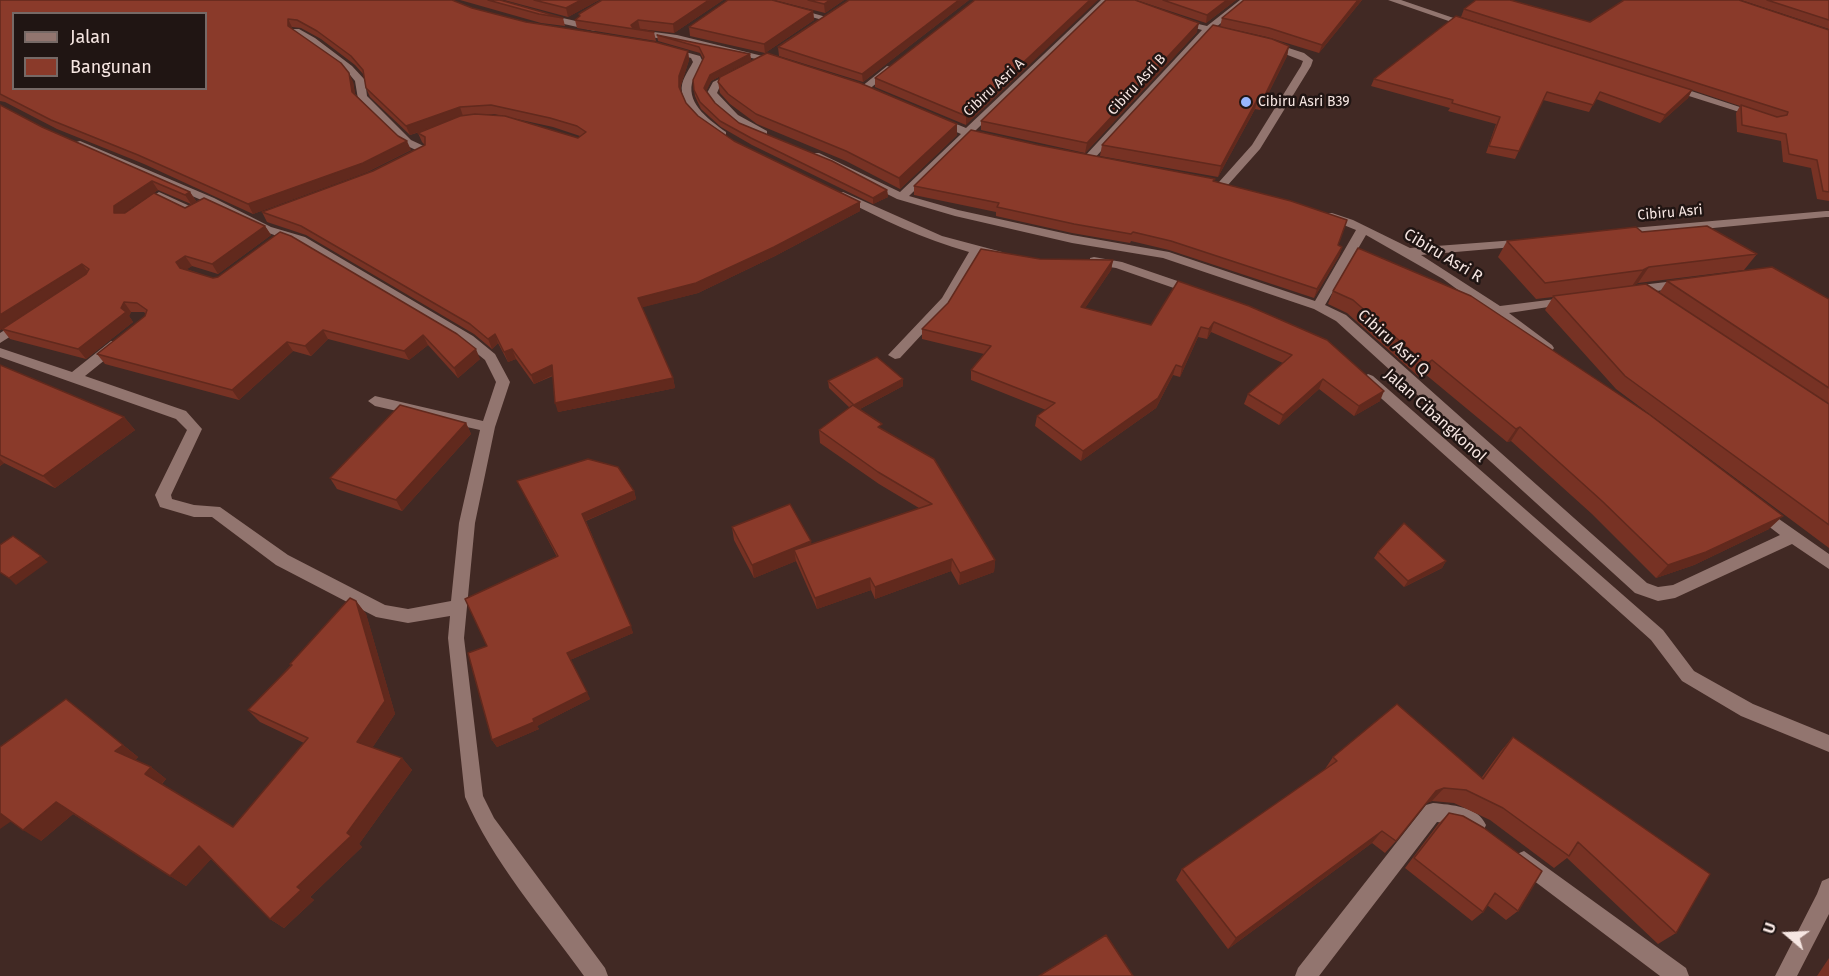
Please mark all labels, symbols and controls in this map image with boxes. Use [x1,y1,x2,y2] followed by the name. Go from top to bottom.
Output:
[12,12,207,90] legend
[70,26,111,48] text: Jalan
[1104,51,1170,119] street label: Cibiru Asri B
[70,56,152,78] text: Bangunan
[960,56,1028,120] street label: Cibiru Asri A
[1258,94,1350,110] place label: Cibiru Asri B39
[1239,95,1253,109] marker: Cibiru Asri B39
[1637,202,1703,224] street label: Cibiru Asri
[1400,225,1486,287] street label: Cibiru Asri R
[1353,306,1433,380] street label: Cibiru Asri Q
[1380,365,1490,467] street label: Jalan Cibangkonol
[1757,904,1817,964] north arrow
[1759,920,1780,936] text: U

